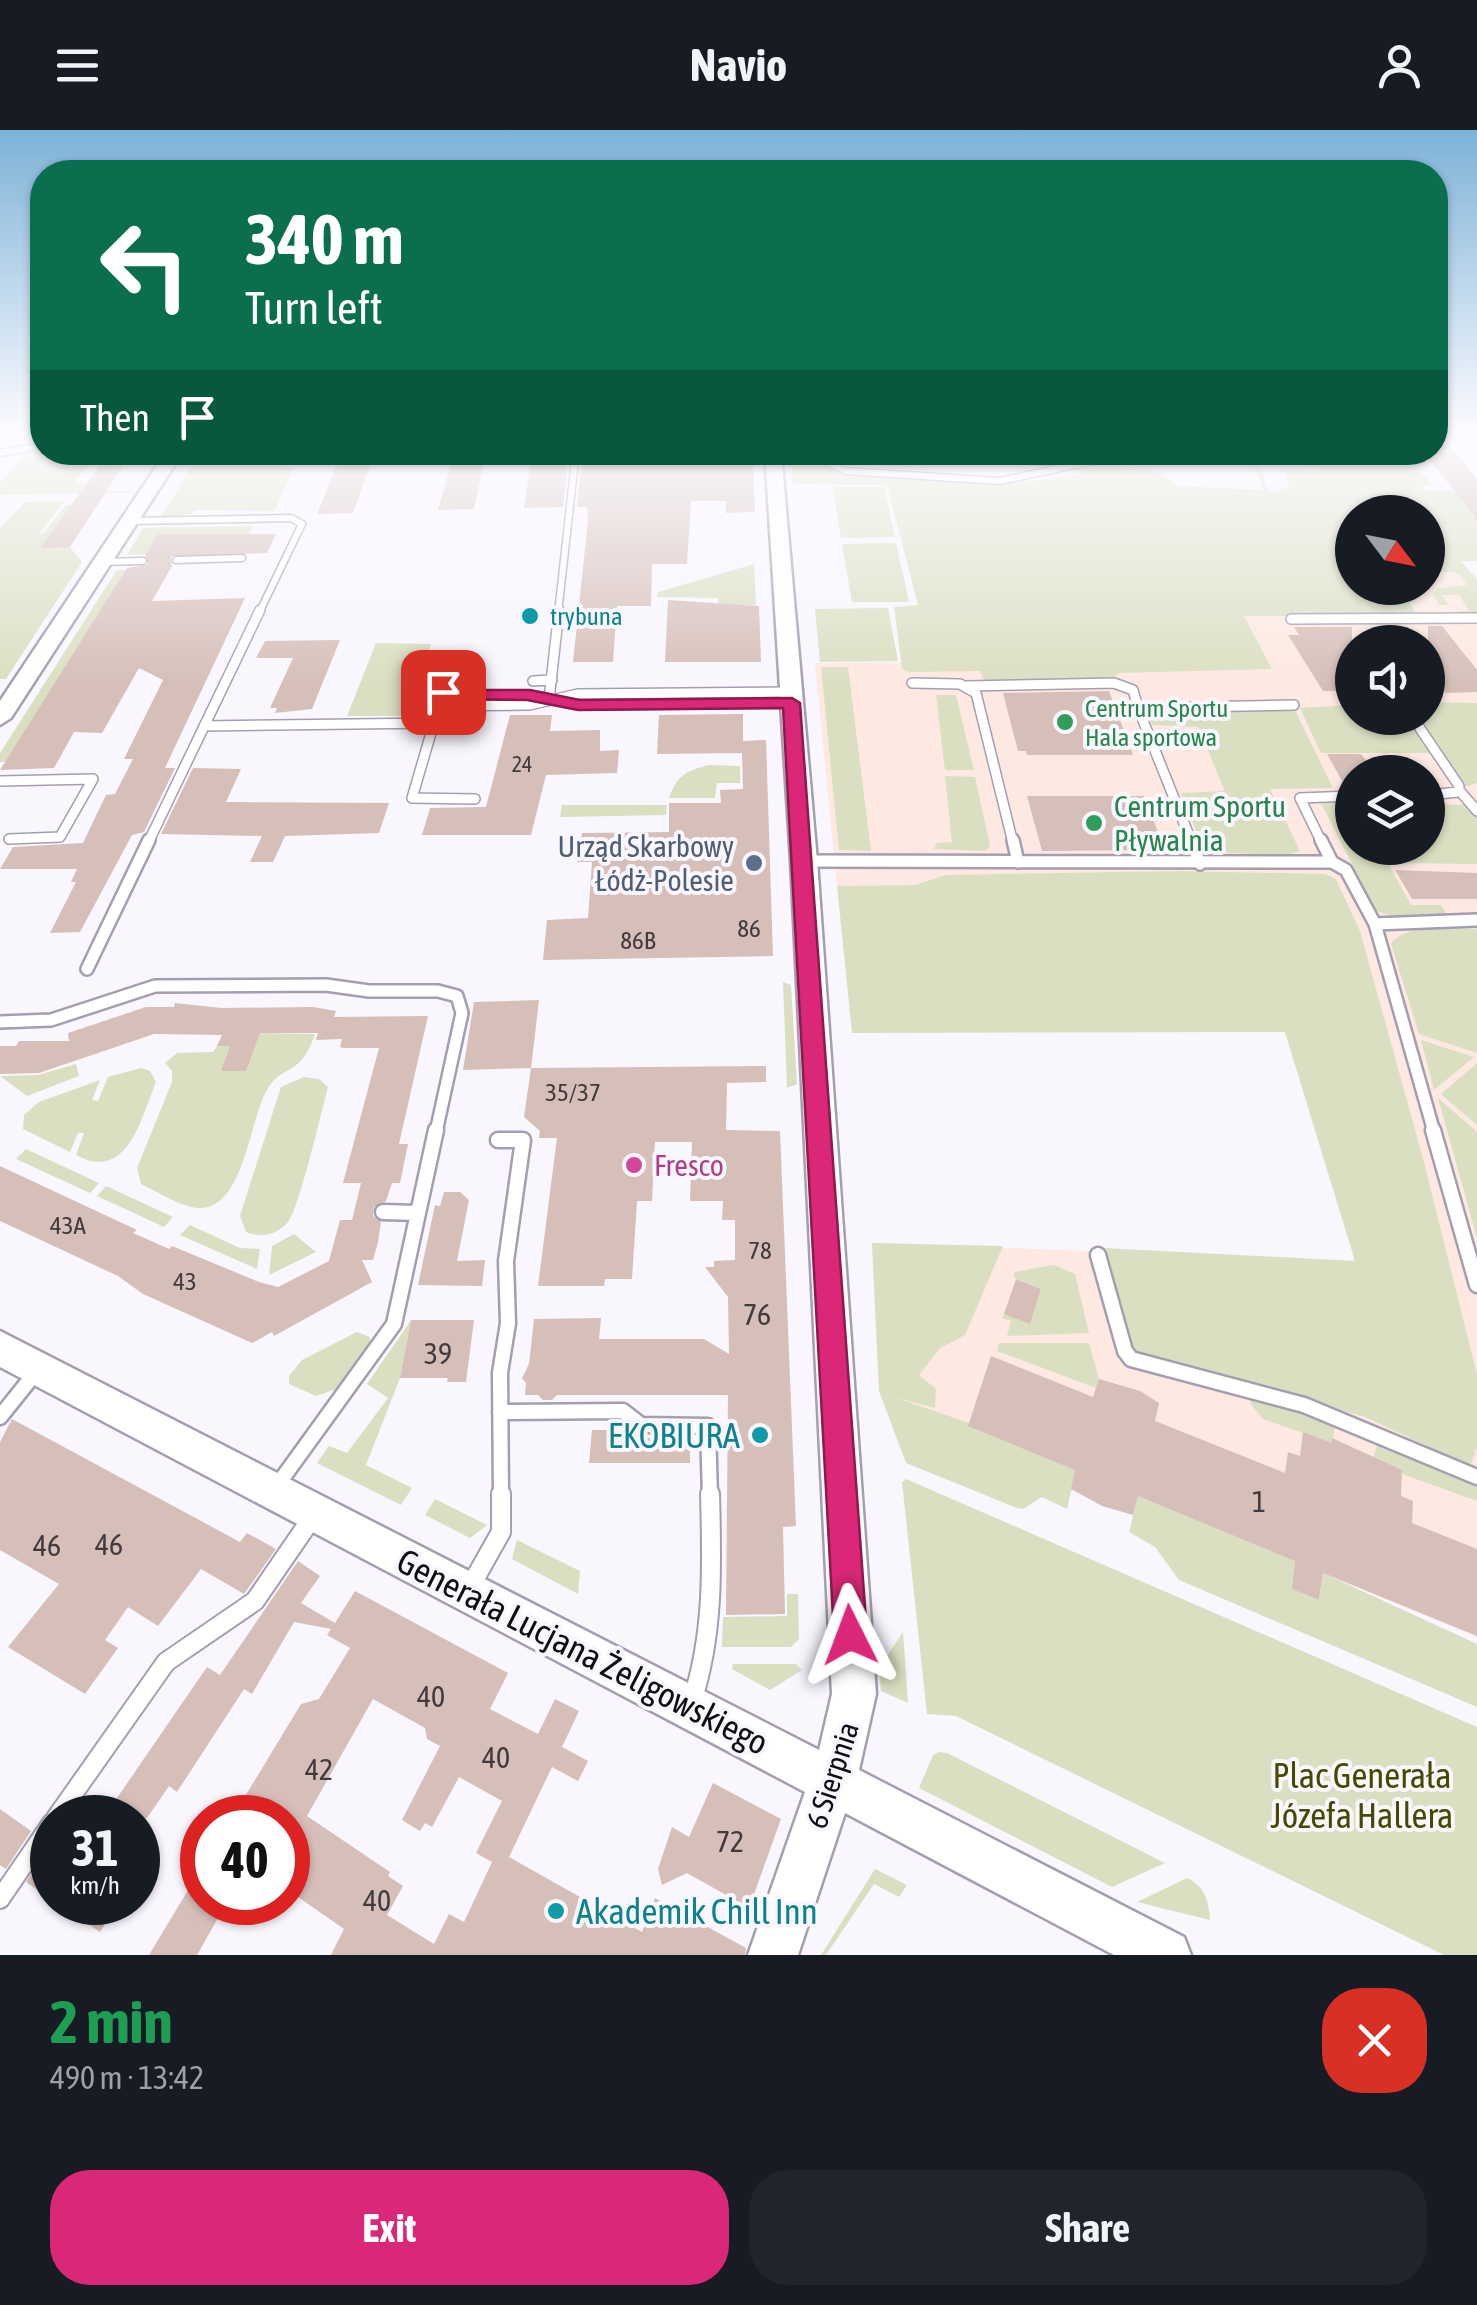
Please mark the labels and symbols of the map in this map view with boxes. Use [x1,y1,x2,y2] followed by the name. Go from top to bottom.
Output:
[1335,495,1445,605] north arrow
[550,602,623,630] place label: trybuna
[519,605,541,627] marker: trybuna
[401,650,486,735] pin
[1085,694,1228,751] place label: Centrum Sportu Hala sportowa
[1054,711,1076,733] marker: Centrum Sportu Hala sportowa
[512,751,532,777] house number: 24
[1114,789,1286,857] place label: Centrum Sportu Pływalnia
[1083,812,1105,834] marker: Centrum Sportu Pływalnia
[557,829,734,897] place label: Urząd Skarbowy Łódż-Polesie
[743,852,765,874] marker: Urząd Skarbowy Łódż-Polesie
[737,914,761,942] house number: 86
[620,926,656,954] house number: 86B
[545,1078,601,1106] house number: 35/37
[654,1148,724,1182] place label: Fresco
[623,1154,645,1176] marker: Fresco
[50,1211,87,1239] house number: 43A
[748,1236,772,1264] house number: 78
[173,1267,197,1295] house number: 43
[743,1297,771,1331] house number: 76
[424,1336,452,1370] house number: 39
[608,1415,741,1455] place label: EKOBIURA
[749,1424,771,1446] marker: EKOBIURA
[1252,1484,1266,1518] house number: 1
[95,1527,123,1561] house number: 46
[33,1528,61,1562] house number: 46
[391,1540,775,1762] street label: Generała Lucjana Żeligowskiego
[798,1583,902,1687] position arrow
[417,1679,445,1713] house number: 40
[799,1718,865,1832] street label: 6 Sierpnia
[482,1740,510,1774] house number: 40
[305,1752,333,1786] house number: 42
[1271,1755,1453,1835] park label: Plac Generała Józefa Hallera
[180,1795,310,1925] speed limit sign: 40
[716,1824,744,1858] house number: 72
[363,1883,391,1917] house number: 40
[576,1891,818,1931] place label: Akademik Chill Inn
[545,1900,567,1922] marker: Akademik Chill Inn

